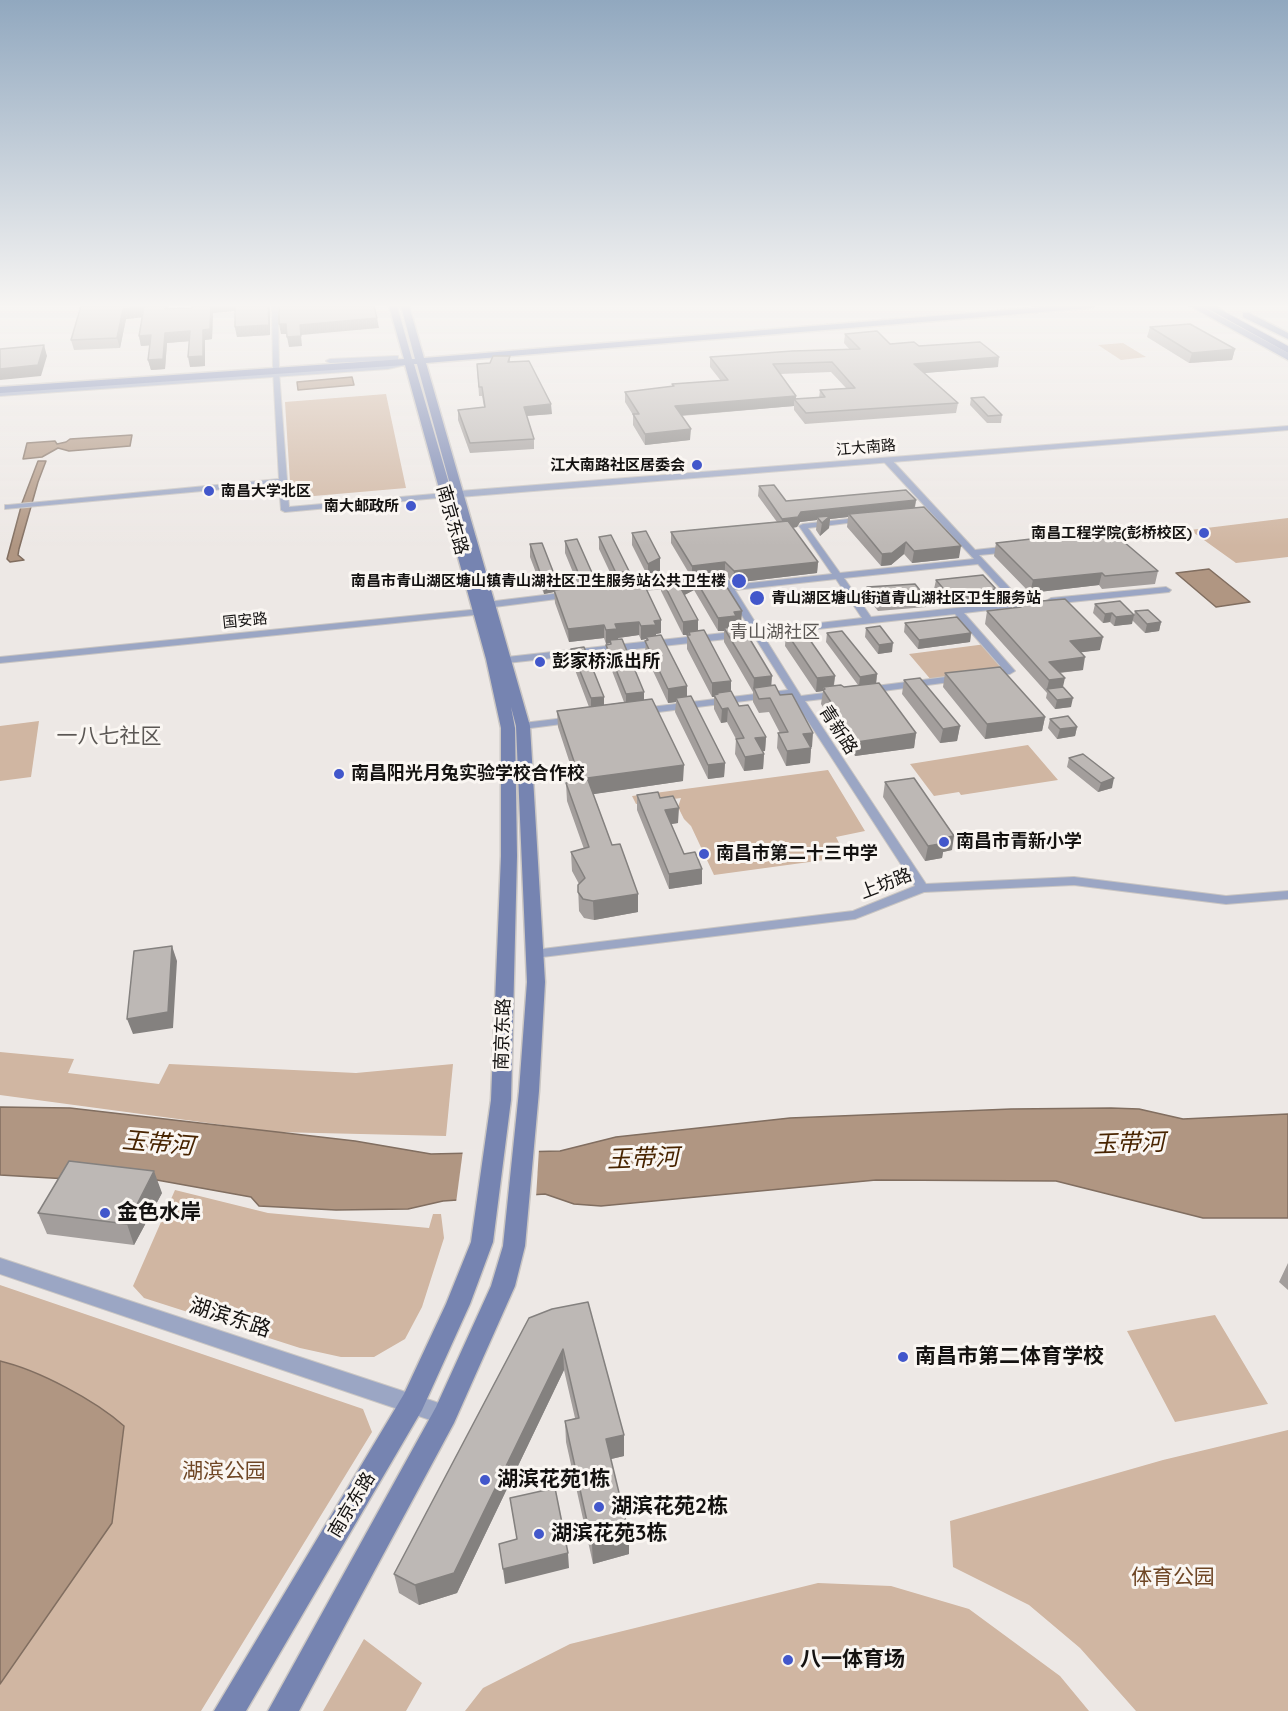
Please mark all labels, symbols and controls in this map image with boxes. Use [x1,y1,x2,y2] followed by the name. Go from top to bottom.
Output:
[835,436,897,460] street label: 江大南路
[550,456,685,474] place label: 江大南路社区居委会
[690,458,704,472] marker: 江大南路社区居委会
[221,482,311,500] place label: 南昌大学北区
[432,482,472,558] street label: 南京东路
[202,484,216,498] marker: 南昌大学北区
[324,497,399,515] place label: 南大邮政所
[404,499,418,513] marker: 南大邮政所
[1031,524,1192,542] place label: 南昌工程学院(彭桥校区)
[1197,526,1211,540] marker: 南昌工程学院(彭桥校区)
[351,572,726,590] place label: 南昌市青山湖区塘山镇青山湖社区卫生服务站公共卫生楼
[730,572,748,590] marker: 南昌市青山湖区塘山镇青山湖社区卫生服务站公共卫生楼
[748,589,766,607] marker: 青山湖区塘山街道青山湖社区卫生服务站
[771,589,1041,607] place label: 青山湖区塘山街道青山湖社区卫生服务站
[222,610,268,632] street label: 国安路
[730,622,820,644] district label: 青山湖社区
[552,651,660,673] place label: 彭家桥派出所
[533,655,547,669] marker: 彭家桥派出所
[814,701,862,759] street label: 青新路
[57,724,161,750] district label: 一八七社区
[351,763,585,785] place label: 南昌阳光月兔实验学校合作校
[332,767,346,781] marker: 南昌阳光月兔实验学校合作校
[956,831,1082,853] place label: 南昌市青新小学
[937,835,951,849] marker: 南昌市青新小学
[716,843,878,865] place label: 南昌市第二十三中学
[697,847,711,861] marker: 南昌市第二十三中学
[857,864,915,904] street label: 上坊路
[491,998,515,1070] street label: 南京东路
[121,1127,195,1161] water label: 玉带河
[1093,1128,1165,1160] water label: 玉带河
[607,1143,679,1175] water label: 玉带河
[117,1200,201,1226] place label: 金色水岸
[98,1206,112,1220] marker: 金色水岸
[186,1293,274,1343] street label: 湖滨东路
[915,1344,1104,1370] place label: 南昌市第二体育学校
[896,1350,910,1364] marker: 南昌市第二体育学校
[182,1459,266,1485] park label: 湖滨公园
[497,1467,610,1493] place label: 湖滨花苑1栋
[324,1469,380,1541] street label: 南京东路
[478,1473,492,1487] marker: 湖滨花苑1栋
[611,1494,728,1520] place label: 湖滨花苑2栋
[592,1500,606,1514] marker: 湖滨花苑2栋
[551,1521,667,1547] place label: 湖滨花苑3栋
[532,1527,546,1541] marker: 湖滨花苑3栋
[1131,1565,1215,1591] park label: 体育公园
[800,1647,905,1673] place label: 八一体育场
[781,1653,795,1667] marker: 八一体育场

